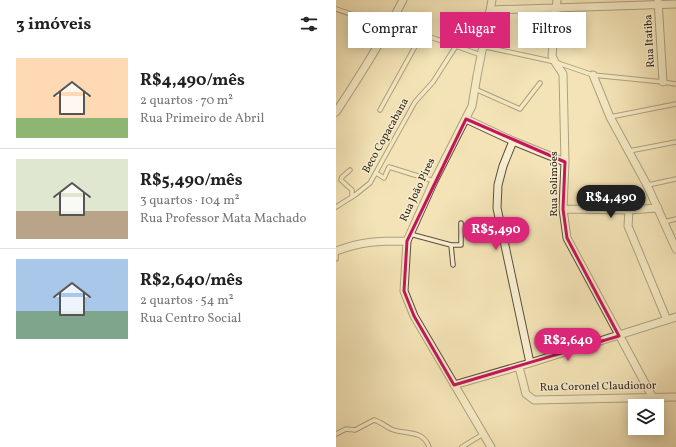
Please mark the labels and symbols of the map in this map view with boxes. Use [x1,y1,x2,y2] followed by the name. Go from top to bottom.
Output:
[641,14,659,68] street label: Rua Itatiba
[359,95,413,176] street label: Beco Copacabana
[547,151,562,217] street label: Rua Solimões
[397,155,439,224] street label: Rua João Pires
[574,185,648,219] pin: R$4,490
[459,217,533,251] pin: R$5,490
[531,328,605,362] pin: R$2,640
[540,378,657,396] street label: Rua Coronel Claudionor

